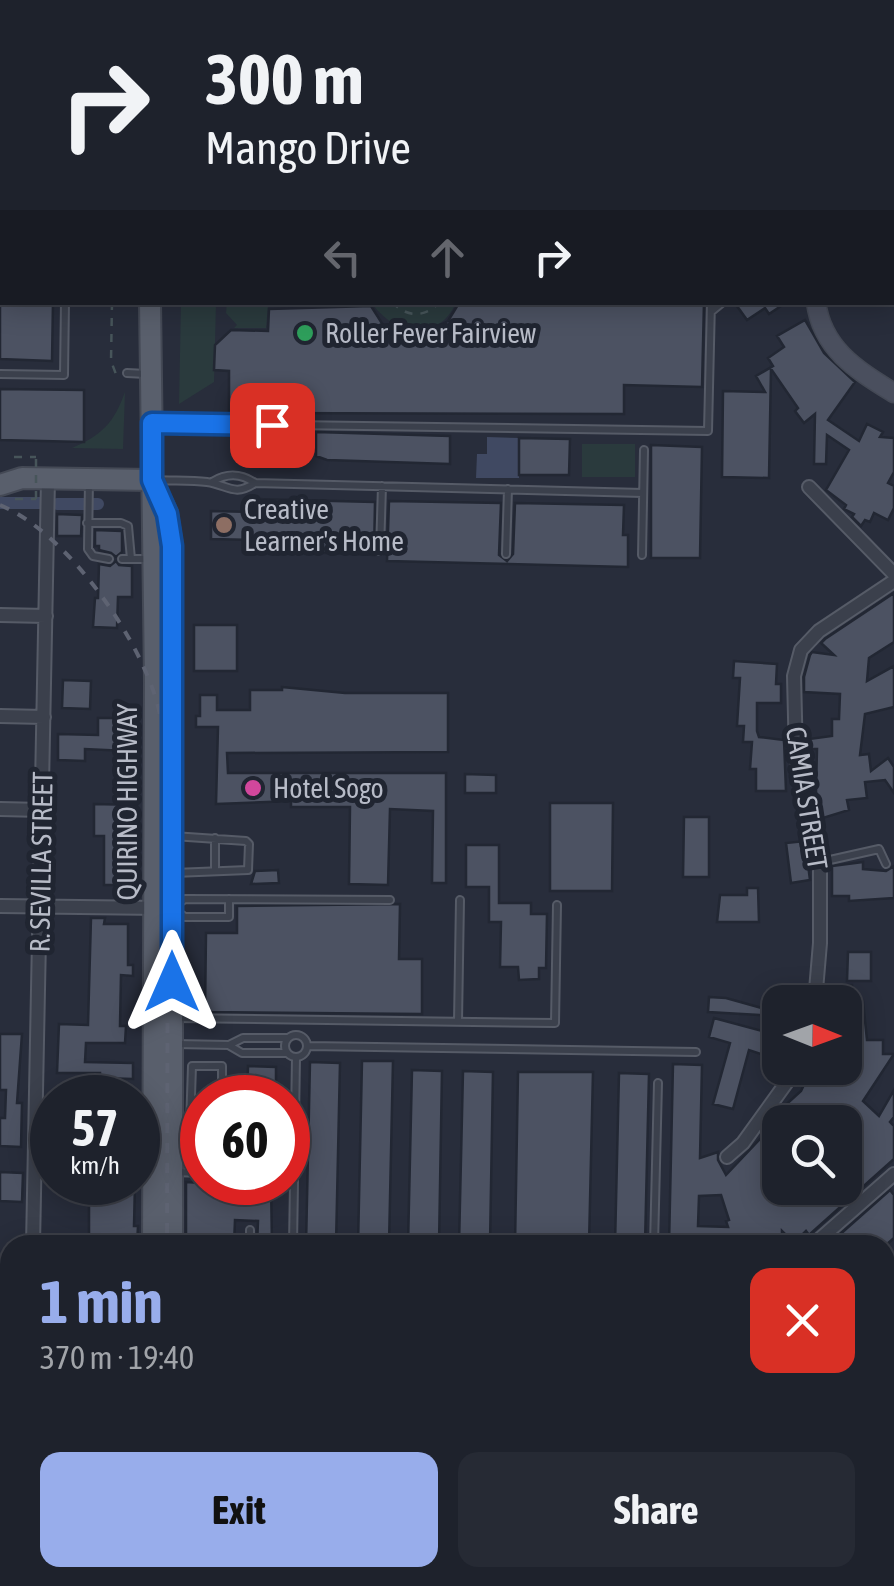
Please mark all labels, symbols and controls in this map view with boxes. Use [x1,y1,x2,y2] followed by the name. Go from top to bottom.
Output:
[205,39,364,119] text: 300 m
[40,40,170,170] icon: right
[205,122,411,174] text: Mango Drive
[315,230,370,285] icon: left
[420,230,475,285] icon: ahead
[525,230,580,285] icon: right
[325,317,537,349] place label: Roller Fever Fairview
[294,322,316,344] marker: Roller Fever Fairview
[230,383,315,468] pin
[245,398,300,453] icon: arrive
[244,493,404,557] place label: Creative Learner's Home
[213,514,235,536] marker: Creative Learner's Home
[111,703,143,900] street label: QUIRINO HIGHWAY
[780,724,834,872] street label: CAMIA STREET
[23,771,59,953] street label: R. SEVILLA STREET
[273,772,384,804] place label: Hotel Sogo
[242,777,264,799] marker: Hotel Sogo
[120,930,224,1034] position arrow
[762,985,862,1085] north arrow
[762,985,862,1205] map controls
[180,1075,310,1205] speed limit sign: 60
[71,1099,118,1157] text: 57
[762,1105,862,1205] button: search
[70,1151,120,1179] text: km/h
[40,1267,163,1336] text: 1 min
[750,1268,855,1373] button: close
[40,1339,194,1376] text: 370 m · 19:40
[40,1452,438,1567] button: Exit
[458,1452,855,1567] button: Share

